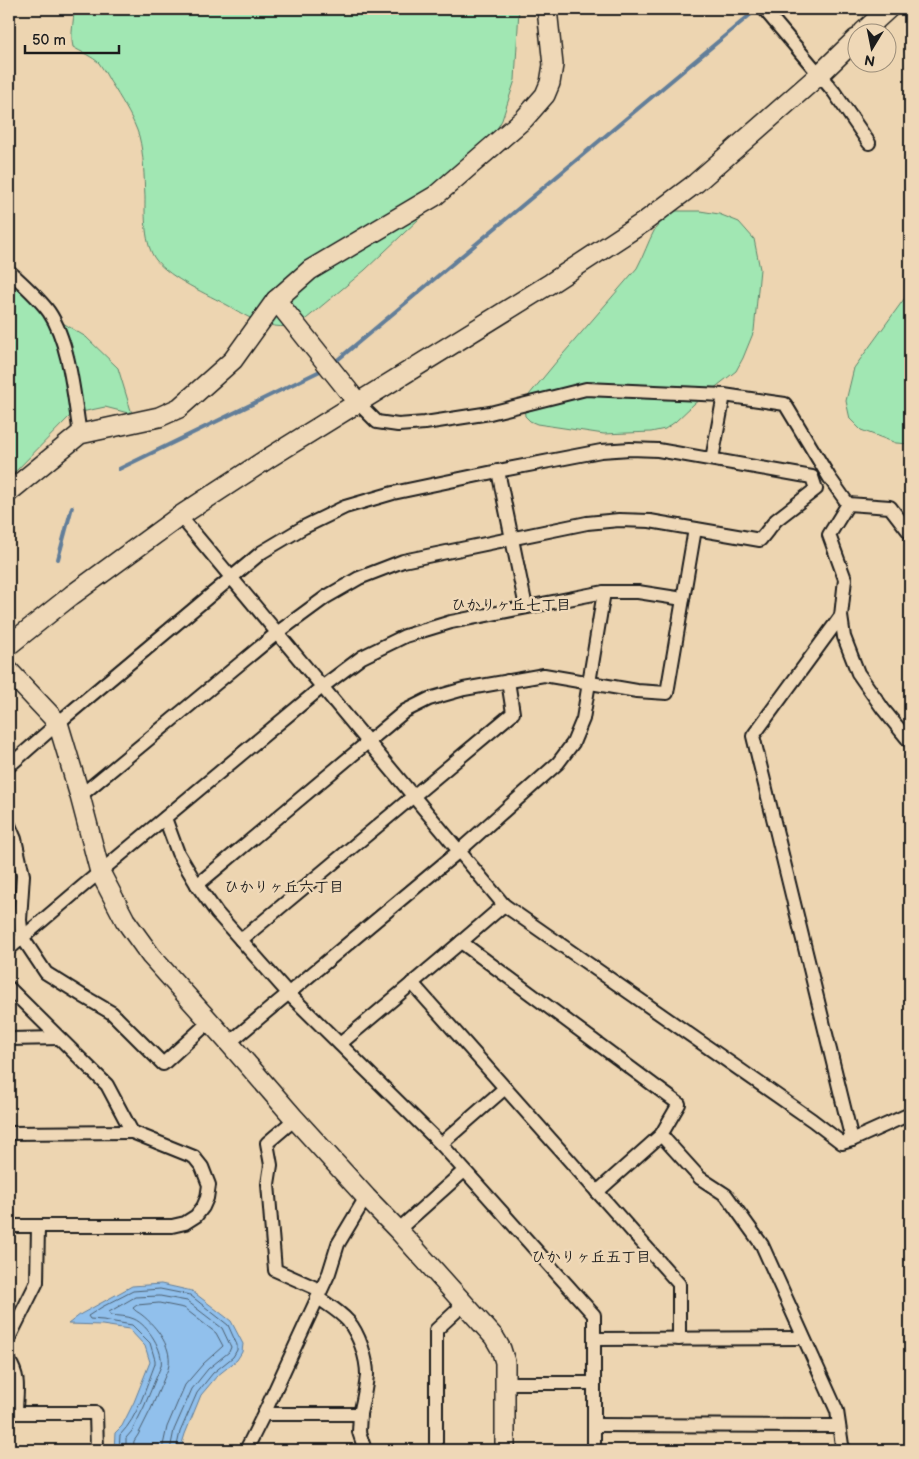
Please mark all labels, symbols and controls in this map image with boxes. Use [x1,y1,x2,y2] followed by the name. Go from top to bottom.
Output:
[25,22,119,54] scale bar
[846,22,896,72] north arrow
[32,31,66,50] text: 50 m
[863,51,876,70] text: N
[451,596,571,615] district label: ひかりヶ丘七丁目
[224,878,344,897] district label: ひかりヶ丘六丁目
[531,1248,651,1267] district label: ひかりヶ丘五丁目

